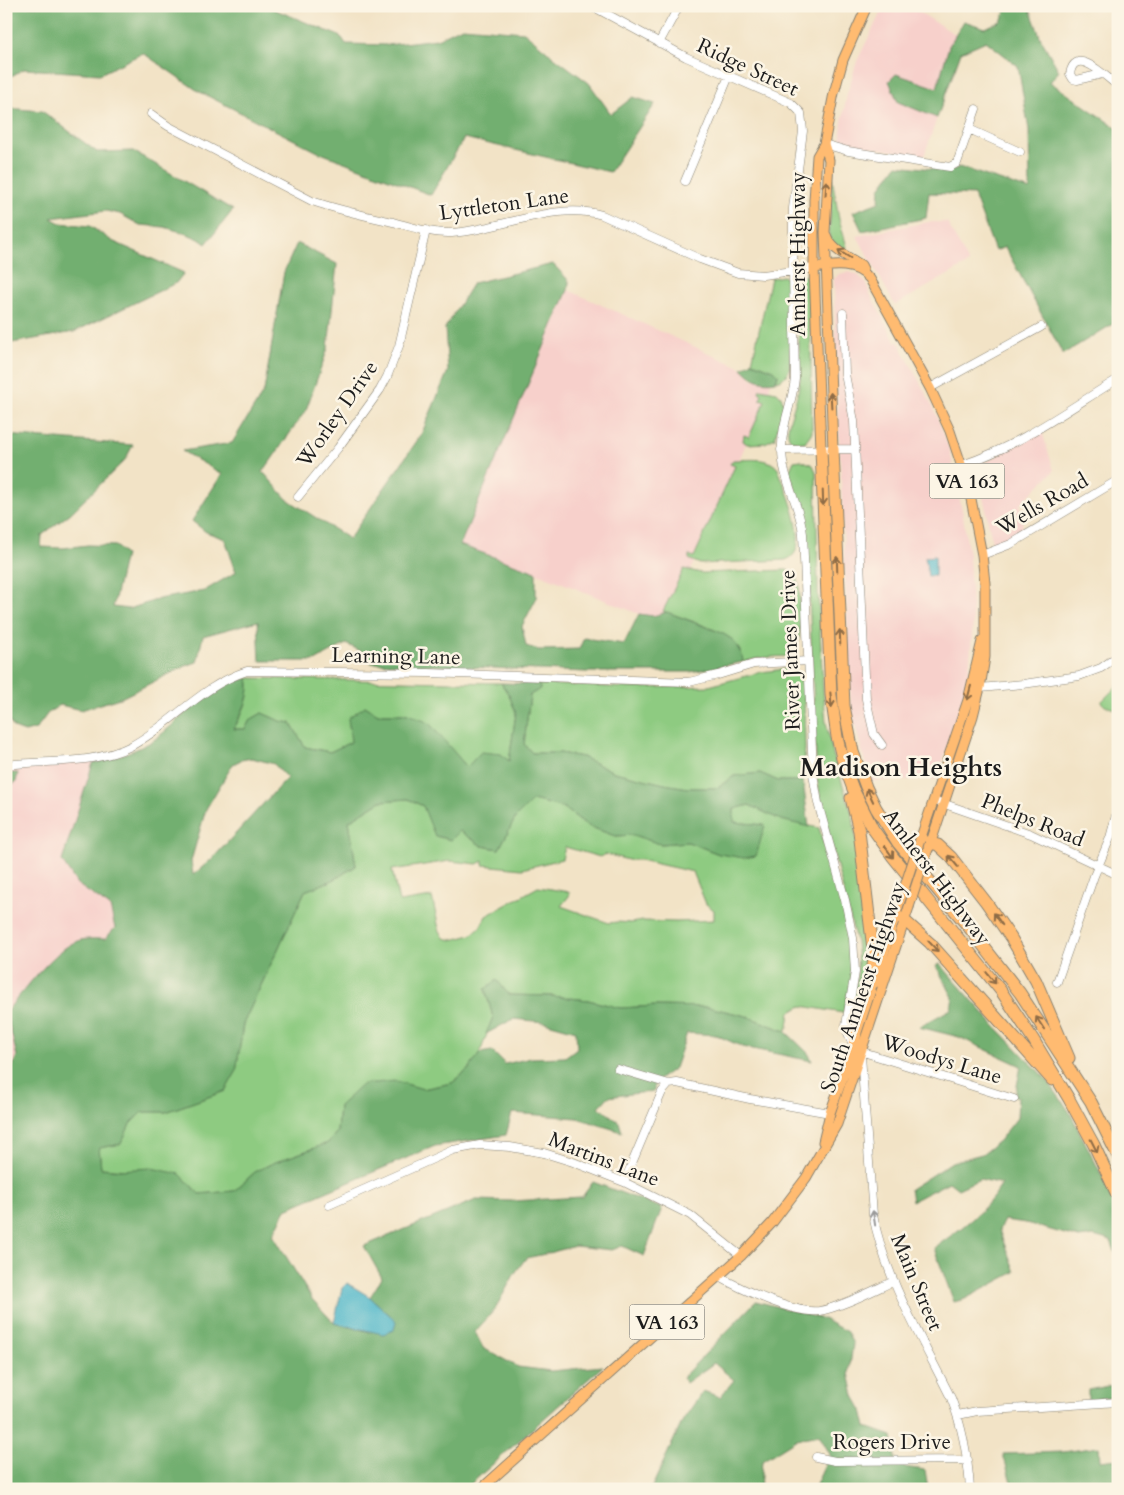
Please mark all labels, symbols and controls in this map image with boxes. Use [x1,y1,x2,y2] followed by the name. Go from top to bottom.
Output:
[692,31,804,104] street label: Ridge Street
[784,172,813,336] street label: Amherst Highway
[822,180,831,196] one-way arrow
[437,181,571,228] street label: Lyttleton Lane
[837,249,851,259] one-way arrow
[289,355,385,474] street label: Worley Drive
[826,393,835,409] one-way arrow
[930,464,1004,498] road number: VA 163
[990,466,1094,543] street label: Wells Road
[818,490,827,506] one-way arrow
[832,556,842,572] one-way arrow
[773,569,808,731] street label: River James Drive
[835,629,845,646] one-way arrow
[331,641,461,672] street label: Learning Lane
[964,685,974,701] one-way arrow
[827,692,836,708] one-way arrow
[800,750,1002,785] district label: Madison Heights
[977,787,1089,854] street label: Phelps Road
[865,788,874,803] one-way arrow
[876,803,998,952] street label: Amherst Highway
[884,844,894,858] one-way arrow
[948,854,959,867] one-way arrow
[814,878,913,1097] street label: South Amherst Highway
[993,912,1003,926] one-way arrow
[927,940,939,953] one-way arrow
[985,972,996,985] one-way arrow
[1034,1017,1044,1031] one-way arrow
[877,1027,1005,1091] street label: Woodys Lane
[544,1125,664,1194] street label: Martins Lane
[1089,1139,1099,1154] one-way arrow
[869,1210,879,1226] one-way arrow
[883,1229,950,1336] street label: Main Street
[630,1304,704,1340] road number: VA 163
[833,1428,951,1457] street label: Rogers Drive

